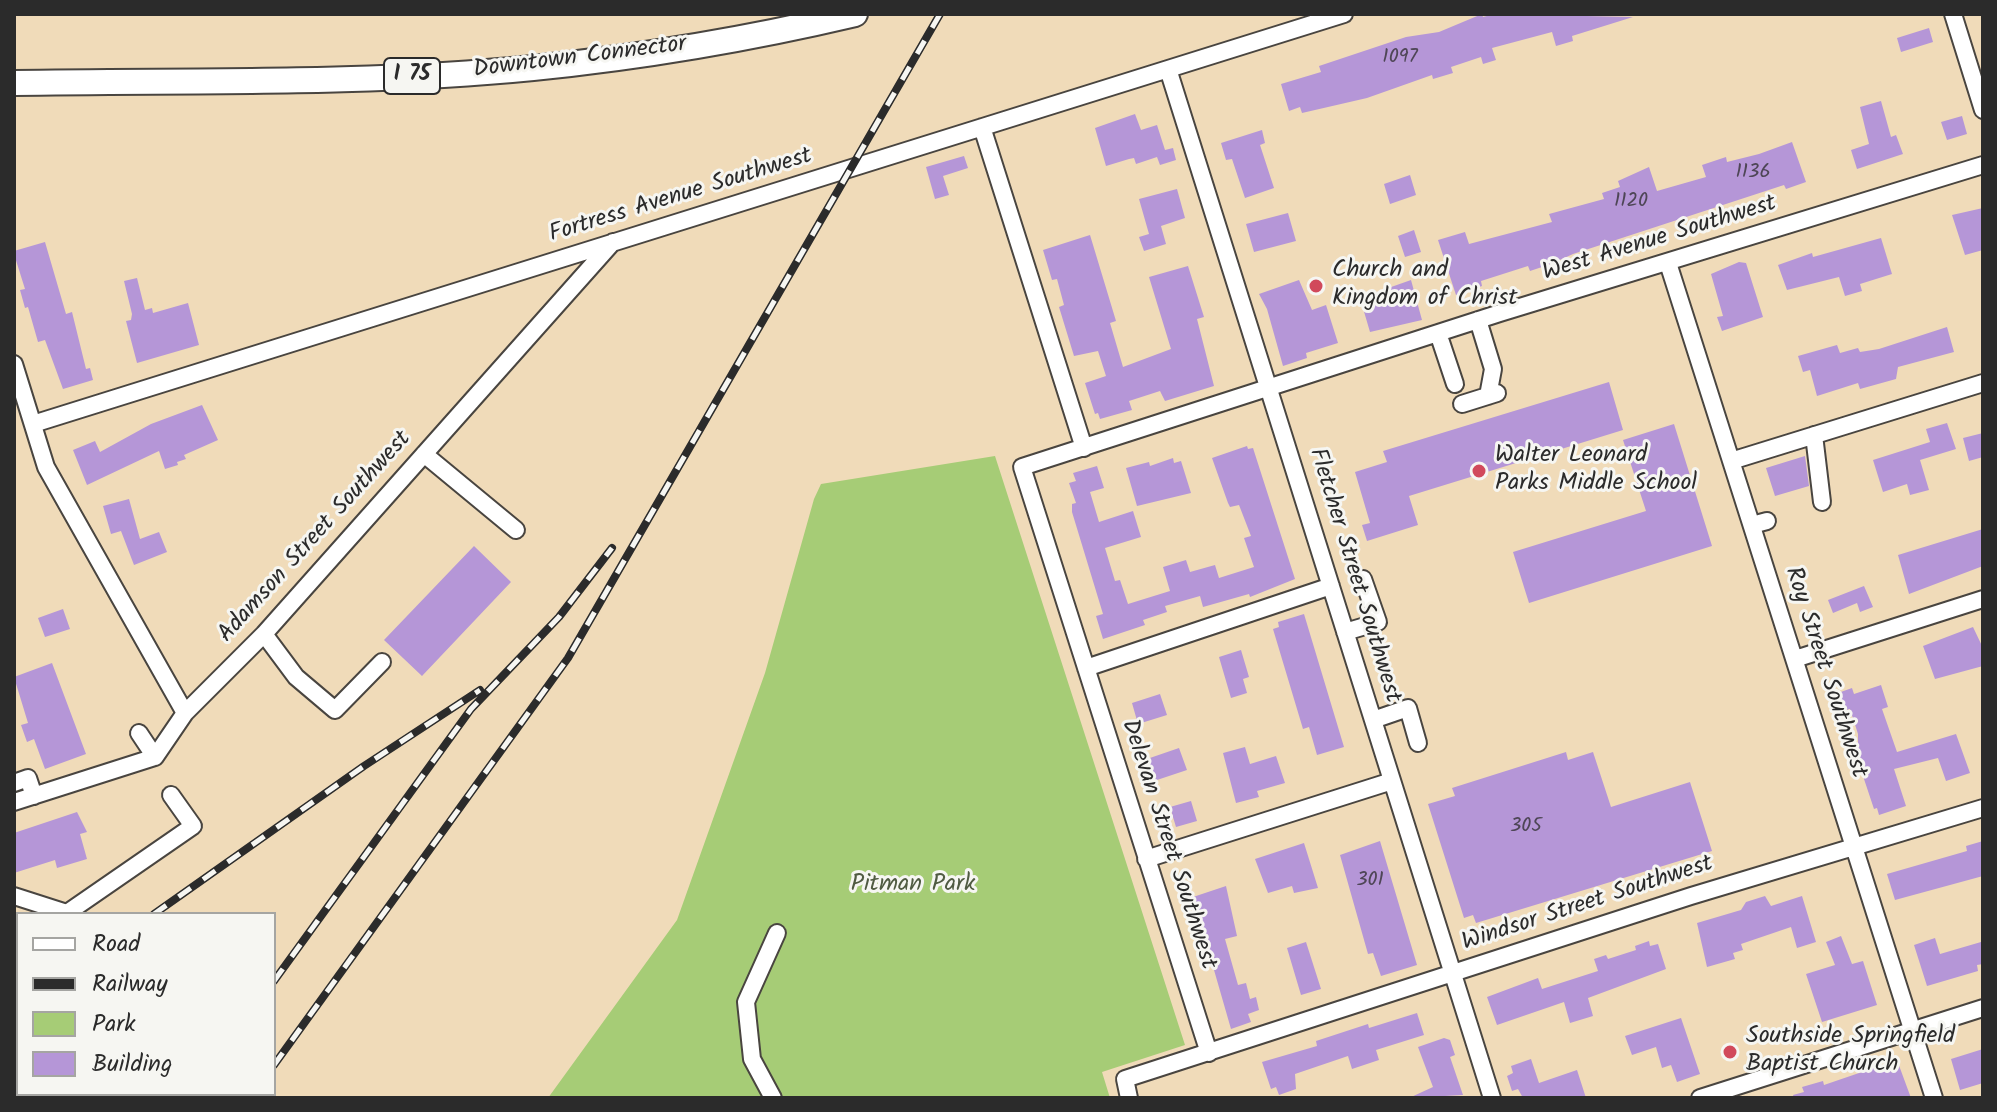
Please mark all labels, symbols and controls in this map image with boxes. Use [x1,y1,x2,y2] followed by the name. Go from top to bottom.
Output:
[472,32,688,86] street label: Downtown Connector
[1382,47,1418,71] house number: 1097
[384,58,440,94] road number: I 75
[546,143,816,251] street label: Fortress Avenue Southwest
[1735,162,1771,186] house number: 1136
[1540,191,1780,289] street label: West Avenue Southwest
[1614,191,1648,215] house number: 1120
[1332,258,1518,314] place label: Church and Kingdom of Christ
[1307,277,1325,295] marker: Church and Kingdom of Christ
[213,426,419,650] street label: Adamson Street Southwest
[1495,443,1697,499] place label: Walter Leonard Parks Middle School
[1301,445,1405,707] street label: Fletcher Street Southwest
[1470,462,1488,480] marker: Walter Leonard Parks Middle School
[1776,564,1872,782] street label: Roy Street Southwest
[1113,716,1221,974] street label: Delevan Street Southwest
[1510,816,1542,840] house number: 305
[1459,851,1717,959] street label: Windsor Street Southwest
[1356,870,1384,894] house number: 301
[851,872,975,900] park label: Pitman Park
[16,912,276,1096] legend
[92,925,140,964] text: Road
[92,965,168,1004] text: Railway
[92,1005,136,1044] text: Park
[1746,1024,1955,1080] place label: Southside Springfield Baptist Church
[1721,1043,1739,1061] marker: Southside Springfield Baptist Church
[92,1045,172,1084] text: Building

